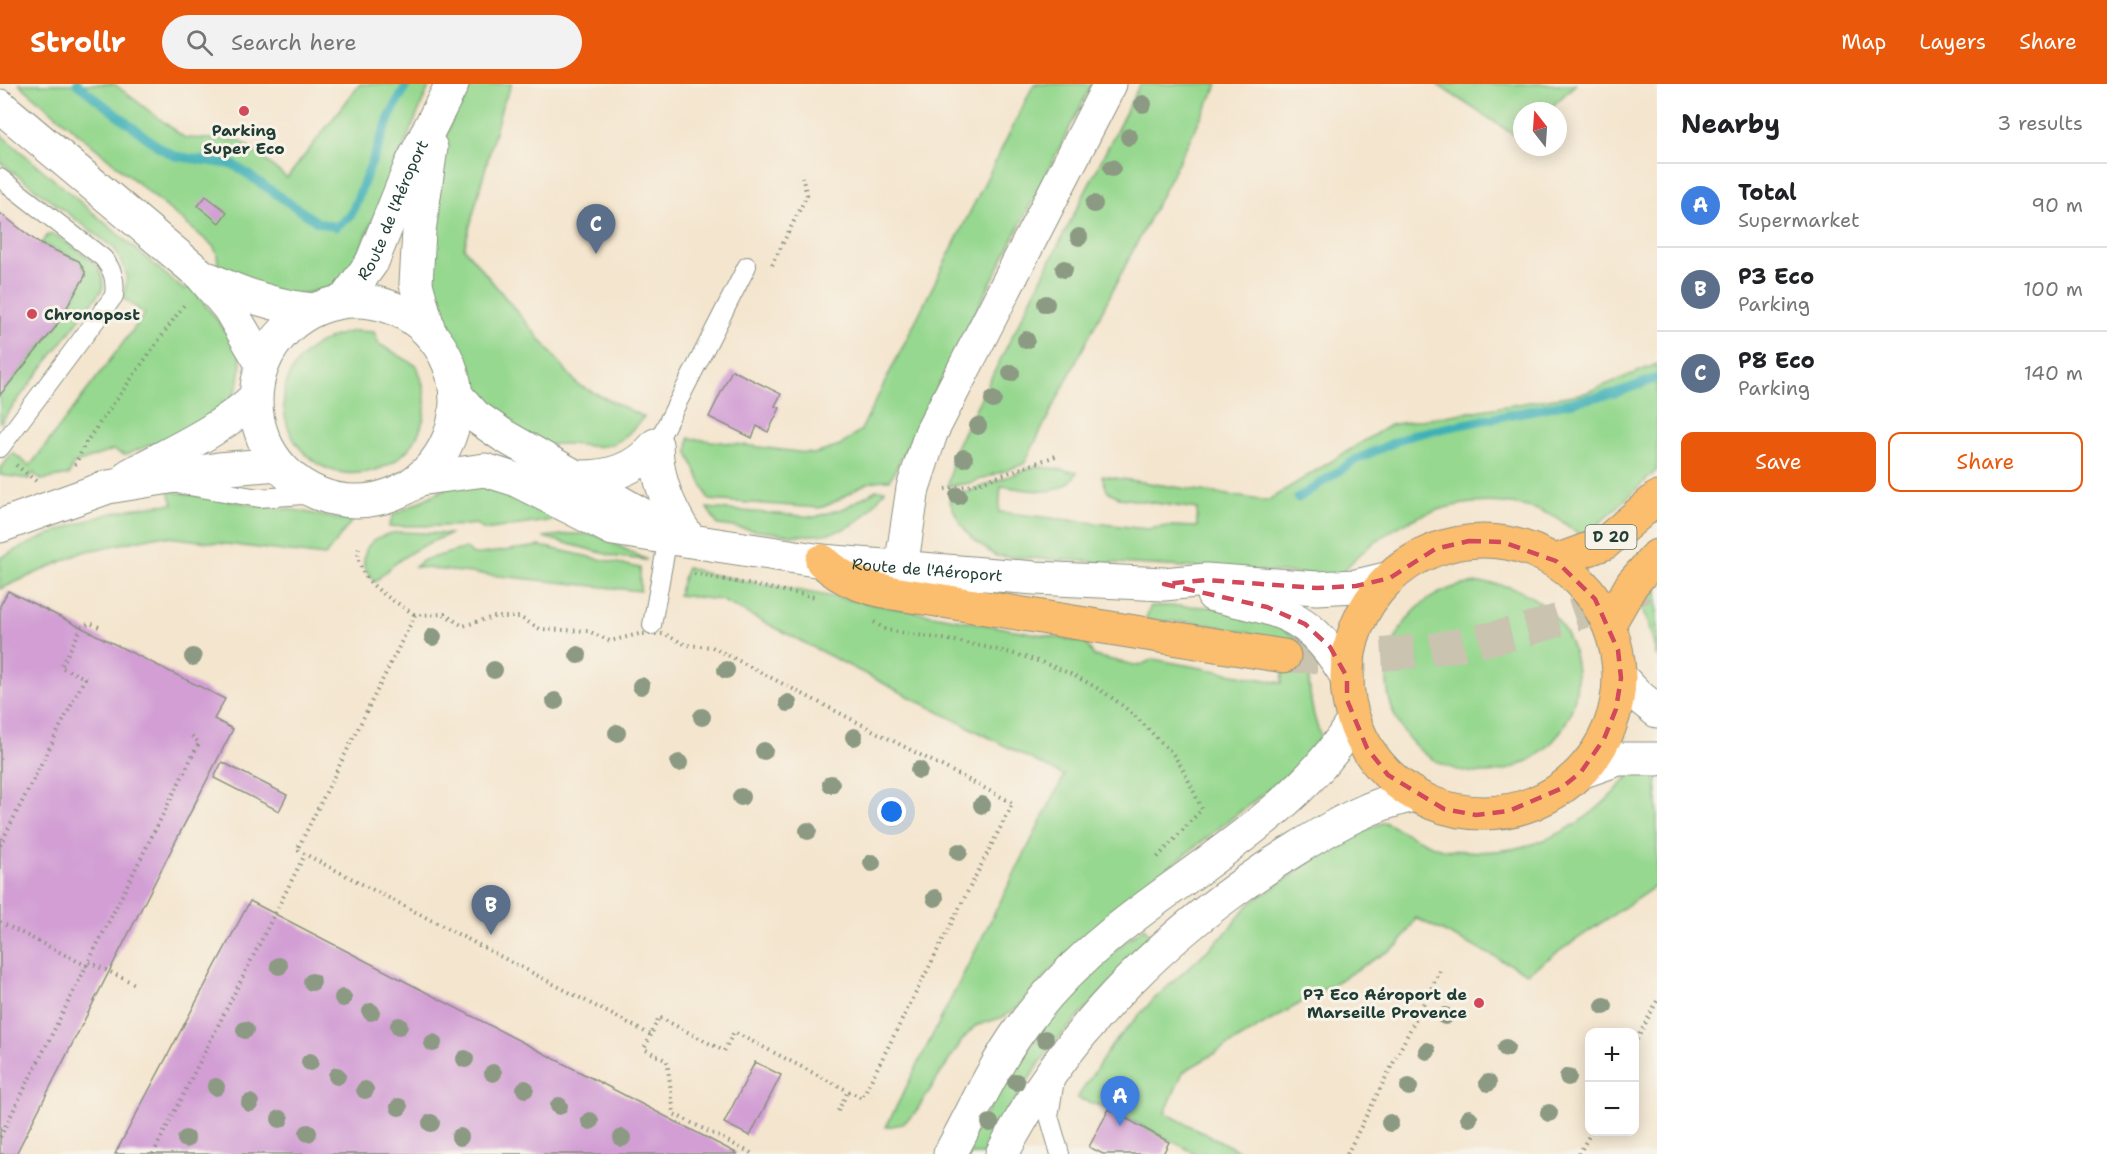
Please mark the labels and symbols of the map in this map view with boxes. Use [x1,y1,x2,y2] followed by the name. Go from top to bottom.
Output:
[1513,102,1567,156] north arrow
[237,104,251,118] marker: Parking Super Eco
[203,120,285,159] place label: Parking Super Eco
[352,136,433,284] street label: Route de l'Aéroport
[576,204,616,254] pin: C
[44,304,140,325] place label: Chronopost
[25,307,39,321] marker: Chronopost
[1586,525,1636,549] road number: D 20
[851,553,1004,586] street label: Route de l'Aéroport
[877,797,906,826] your location
[472,886,510,935] pin: B
[1303,984,1467,1023] place label: P7 Eco Aéroport de Marseille Provence
[1472,996,1486,1010] marker: P7 Eco Aéroport de Marseille Provence
[1100,1076,1140,1126] pin: A

